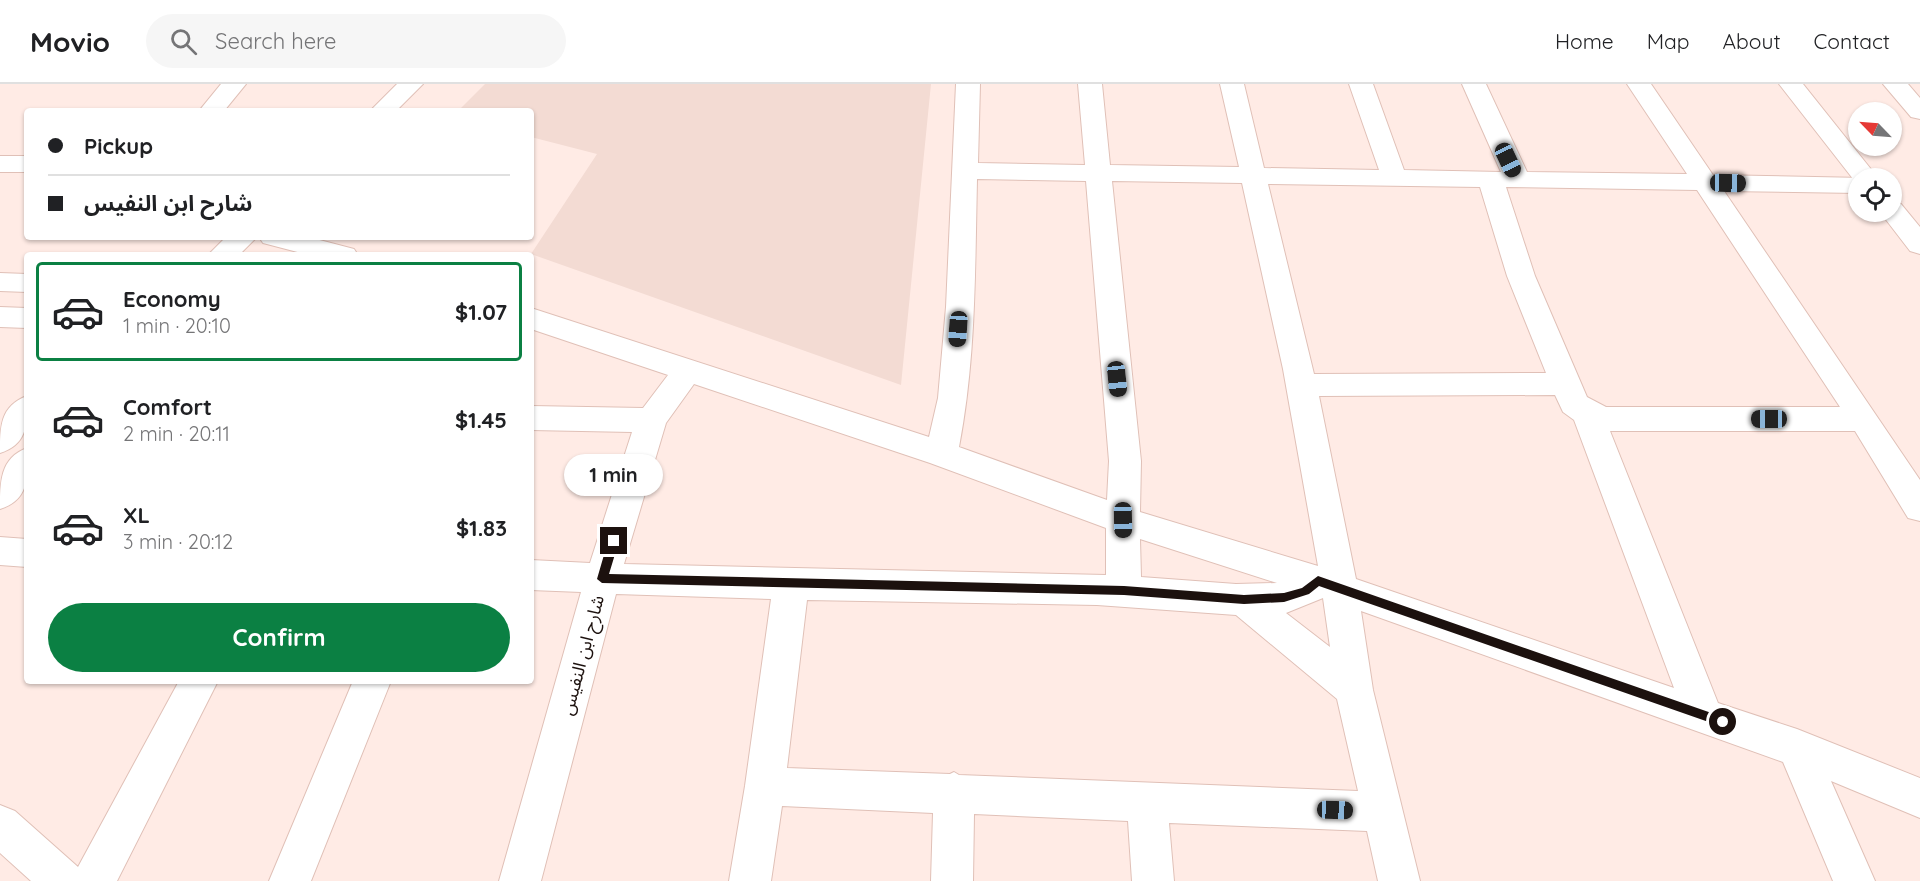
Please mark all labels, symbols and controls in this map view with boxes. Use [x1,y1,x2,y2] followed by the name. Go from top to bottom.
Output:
[146,14,566,68] search box
[30,24,110,59] text: Movio
[167,25,200,58] icon: search
[215,27,337,55] text: Search here
[1555,28,1614,54] text: Home
[1647,28,1690,54] text: Map
[1723,28,1781,54] text: About
[1814,28,1890,54] text: Contact
[1848,102,1902,156] north arrow
[1848,102,1902,222] map controls
[84,132,153,160] text: Pickup
[1492,140,1524,180] car
[1848,168,1902,222] button: locate
[1710,174,1746,192] car
[84,189,252,217] text: شارح ابن النفيس
[51,285,105,339] icon: car
[123,285,221,313] text: Economy
[455,298,507,326] text: $1.07
[948,310,968,348] car
[123,313,231,338] text: 1 min · 20:10
[1106,360,1128,398] car
[51,393,105,447] icon: car
[123,393,212,421] text: Comfort
[455,406,507,434] text: $1.45
[1751,410,1787,428] car
[123,421,230,446] text: 2 min · 20:11
[564,454,664,496] callout: 1 min
[589,462,638,487] text: 1 min
[51,501,105,555] icon: car
[123,501,150,529] text: XL
[1114,502,1132,538] car
[456,514,507,542] text: $1.83
[600,527,627,554] route end
[123,529,233,554] text: 3 min · 20:12
[555,593,611,718] street label: شارح ابن النفيس
[48,603,510,672] button: Confirm
[1709,708,1736,735] route start
[1317,800,1353,820] car

